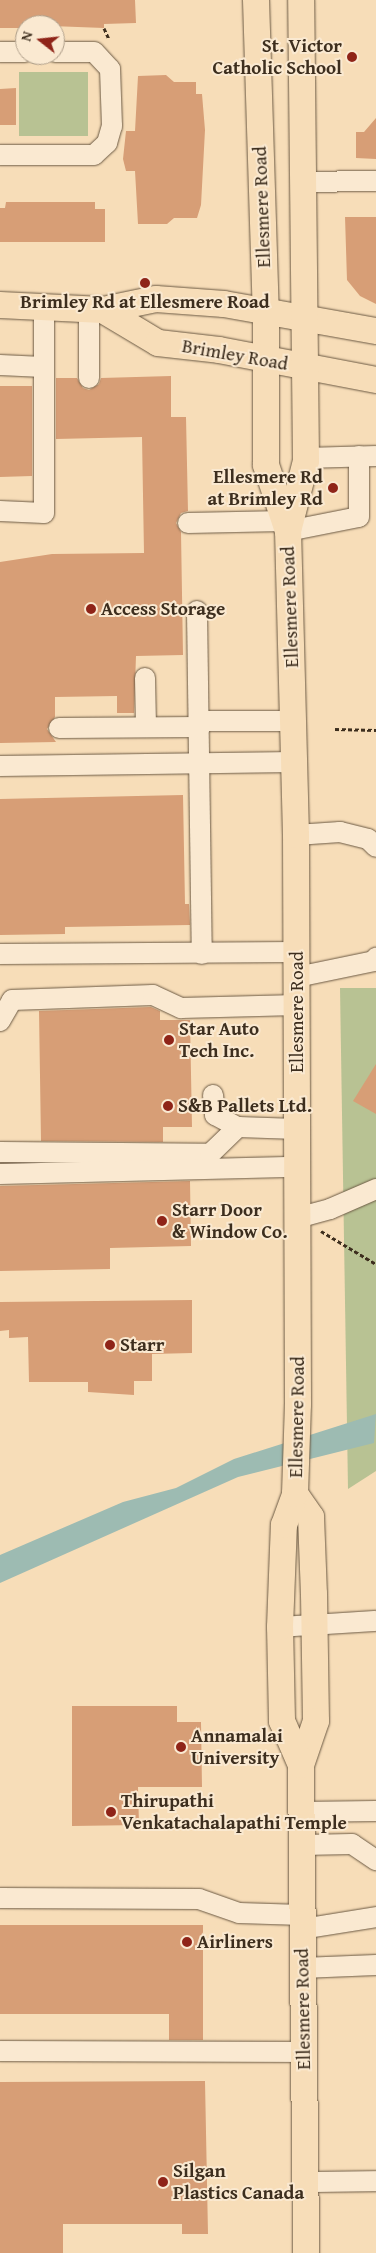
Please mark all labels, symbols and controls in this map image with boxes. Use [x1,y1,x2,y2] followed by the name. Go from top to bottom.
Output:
[15,15,65,65] north arrow
[16,29,37,43] text: N
[212,35,342,79] place label: St. Victor Catholic School
[346,51,358,63] marker: St. Victor Catholic School
[248,146,276,268] street label: Ellesmere Road
[139,277,151,289] marker: Brimley Rd at Ellesmere Road
[20,291,270,313] place label: Brimley Rd at Ellesmere Road
[180,334,290,376] street label: Brimley Road
[207,466,323,510] place label: Ellesmere Rd at Brimley Rd
[327,482,339,494] marker: Ellesmere Rd at Brimley Rd
[276,546,304,668] street label: Ellesmere Road
[101,598,225,620] place label: Access Storage
[85,603,97,615] marker: Access Storage
[286,951,308,1073] street label: Ellesmere Road
[179,1018,259,1062] place label: Star Auto Tech Inc.
[163,1034,175,1046] marker: Star Auto Tech Inc.
[178,1095,312,1117] place label: S&B Pallets Ltd.
[162,1100,174,1112] marker: S&B Pallets Ltd.
[172,1199,288,1243] place label: Starr Door & Window Co.
[156,1215,168,1227] marker: Starr Door & Window Co.
[120,1334,164,1356] place label: Starr
[104,1339,116,1351] marker: Starr
[285,1356,309,1478] street label: Ellesmere Road
[191,1725,283,1769] place label: Annamalai University
[175,1741,187,1753] marker: Annamalai University
[121,1790,347,1834] place label: Thirupathi Venkatachalapathi Temple
[105,1806,117,1818] marker: Thirupathi Venkatachalapathi Temple
[197,1931,273,1953] place label: Airliners
[181,1936,193,1948] marker: Airliners
[291,1948,315,2070] street label: Ellesmere Road
[173,2160,304,2204] place label: Silgan Plastics Canada
[157,2176,169,2188] marker: Silgan Plastics Canada

